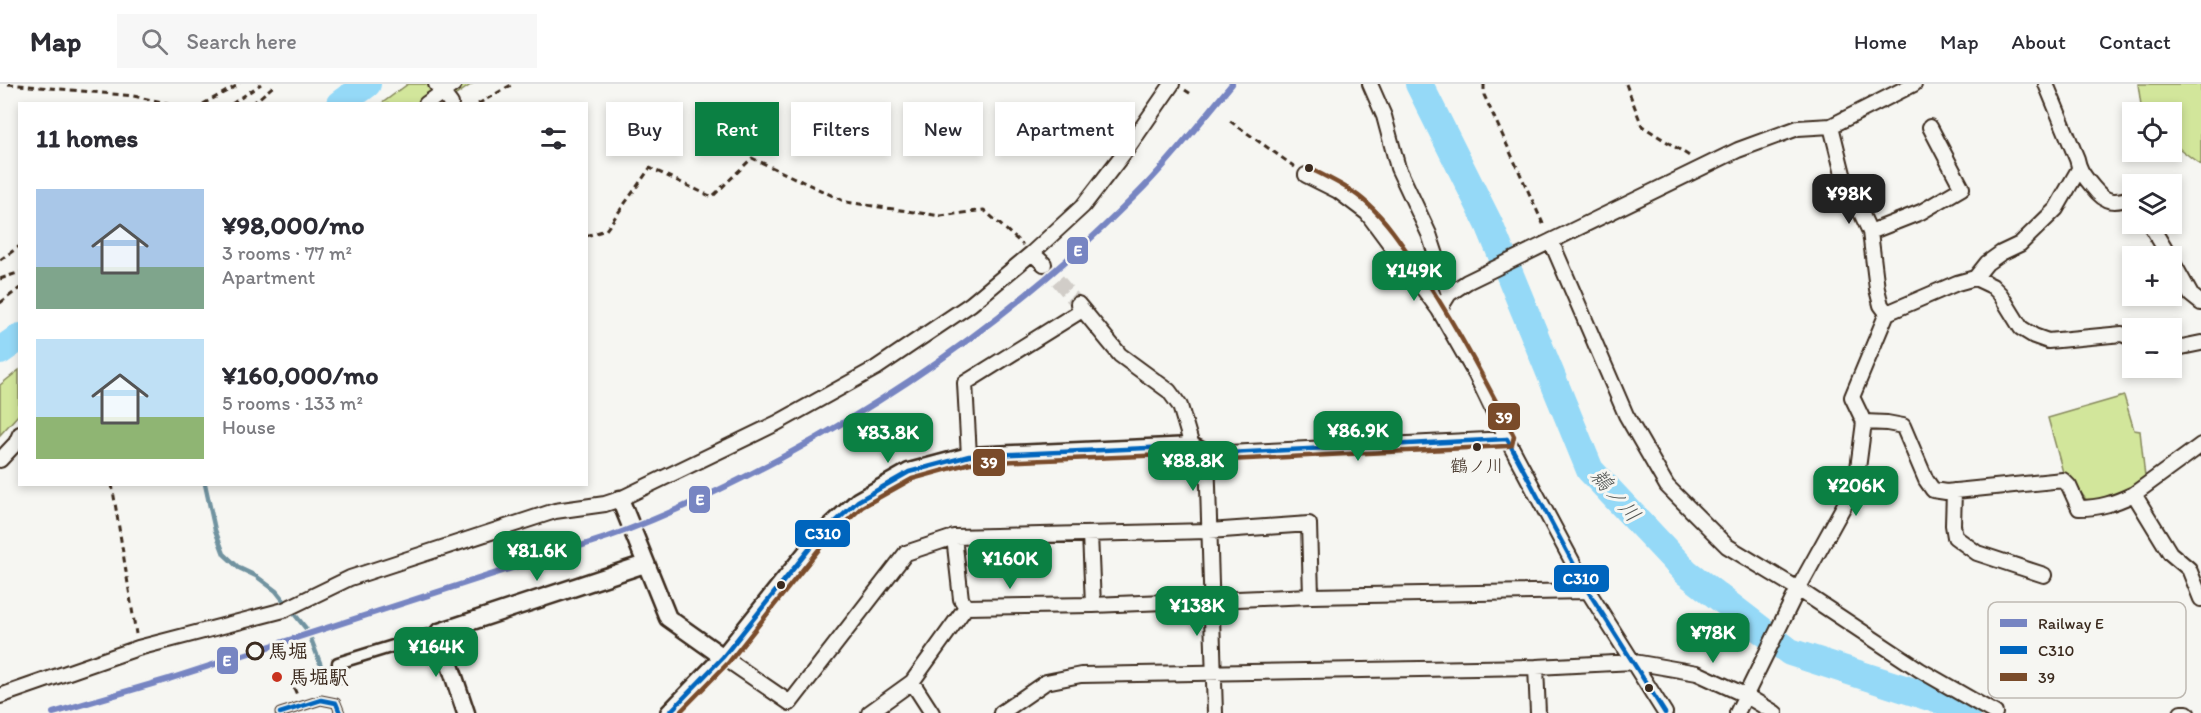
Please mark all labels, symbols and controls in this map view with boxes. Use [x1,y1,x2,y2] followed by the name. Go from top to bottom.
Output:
[117,14,537,68] search box
[30,24,81,58] text: Map
[138,25,171,58] icon: search
[186,28,297,55] text: Search here
[1854,29,1907,54] text: Home
[1940,29,1979,54] text: Map
[2012,29,2066,54] text: About
[2099,29,2171,54] text: Contact
[606,102,683,156] chip: Buy
[695,102,779,156] chip: Rent
[791,102,891,156] chip: Filters
[903,102,983,156] chip: New
[995,102,1135,156] chip: Apartment
[2122,102,2182,378] map controls
[2122,102,2182,162] button: locate
[36,122,138,154] text: 11 homes
[537,122,570,155] icon: filters
[1303,162,1315,174] unlabelled marker
[1813,174,1885,225] pin: ¥98K
[2122,174,2182,234] button: layers
[1826,181,1872,205] text: ¥98K
[222,209,365,241] text: ¥98,000/mo
[84,213,156,285] icon: home
[1066,236,1089,265] line badge: E
[222,241,352,265] text: 3 rooms · 77 m²
[1074,241,1083,260] text: E
[2122,246,2182,306] button: +
[1372,251,1456,302] pin: ¥149K
[1386,258,1442,282] text: ¥149K
[222,265,315,289] text: Apartment
[2122,318,2182,378] button: −
[222,359,379,391] text: ¥160,000/mo
[84,363,156,435] icon: home
[222,391,363,415] text: 5 rooms · 133 m²
[1487,402,1521,431] line badge: 39
[1495,408,1513,427] text: 39
[1309,411,1407,462] pin: ¥86.9K
[839,413,937,464] pin: ¥83.8K
[222,415,276,439] text: House
[1328,418,1388,442] text: ¥86.9K
[857,420,919,444] text: ¥83.8K
[1144,441,1242,492] pin: ¥88.8K
[1471,441,1483,453] marker: 鶴ノ川
[972,448,1006,477] line badge: 39
[1162,448,1224,472] text: ¥88.8K
[980,453,998,472] text: 39
[1450,455,1504,477] place label: 鶴ノ川
[1586,463,1646,527] water label: 鵜ノ川
[1814,466,1898,517] pin: ¥206K
[1827,473,1885,497] text: ¥206K
[688,485,711,514] line badge: E
[696,490,705,509] text: E
[794,519,851,548] line badge: C310
[805,524,841,543] text: C310
[488,531,586,582] pin: ¥81.6K
[507,538,567,562] text: ¥81.6K
[968,539,1052,590] pin: ¥160K
[982,546,1038,570] text: ¥160K
[1553,564,1610,593] line badge: C310
[1563,569,1599,588] text: C310
[775,579,787,591] unlabelled marker
[1155,586,1239,637] pin: ¥138K
[1169,593,1225,617] text: ¥138K
[1988,602,2186,698] legend
[1677,613,1749,664] pin: ¥78K
[2038,614,2104,633] text: Railway E
[1691,620,1735,644] text: ¥78K
[394,627,478,678] pin: ¥164K
[408,634,464,658] text: ¥164K
[268,639,308,663] place label: 馬堀
[2038,641,2074,660] text: C310
[246,642,264,660] marker: 馬堀
[216,646,239,675] line badge: E
[223,651,232,670] text: E
[289,665,349,689] place label: 馬堀駅
[2038,668,2055,687] text: 39
[270,670,284,684] marker: 馬堀駅
[1643,682,1655,694] unlabelled marker

